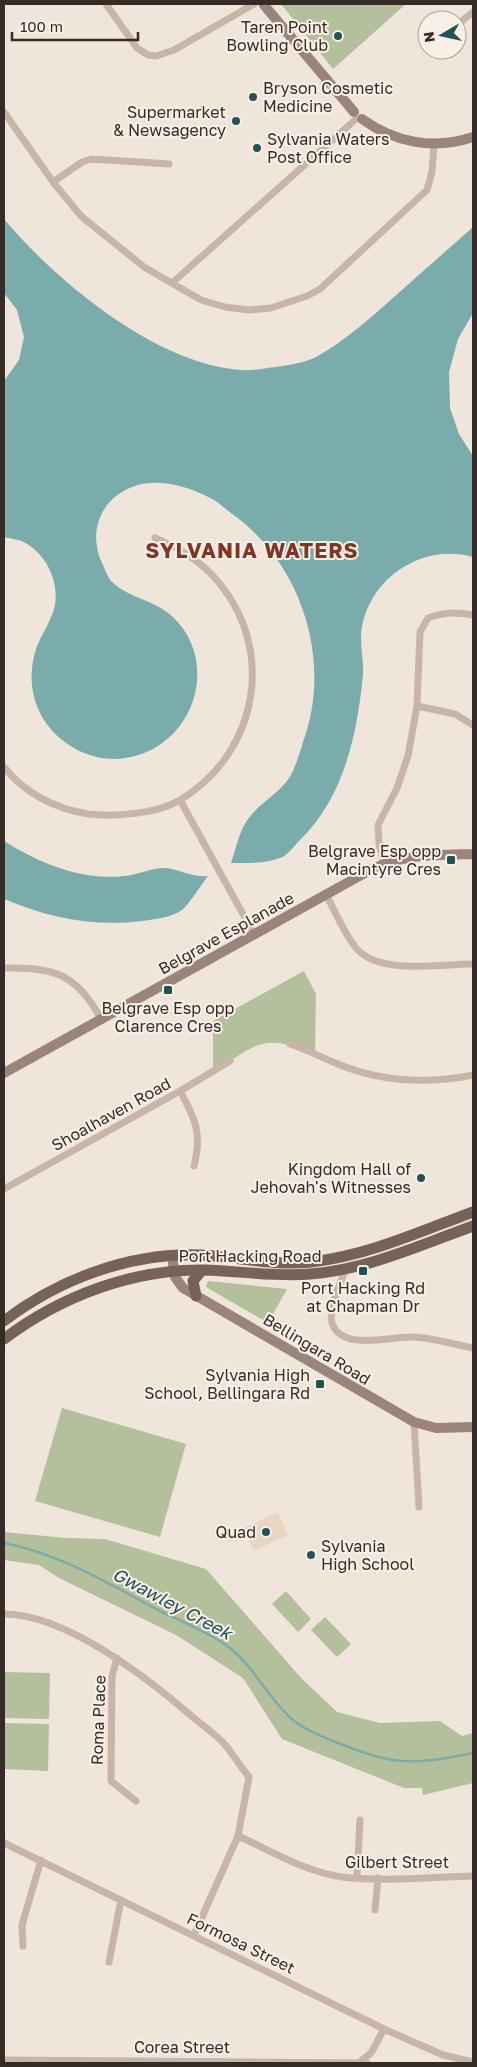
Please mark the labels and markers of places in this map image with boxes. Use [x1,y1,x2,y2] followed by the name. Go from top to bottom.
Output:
[226,17,328,55] place label: Taren Point Bowling Club
[332,30,344,42] marker: Taren Point Bowling Club
[263,78,393,116] place label: Bryson Cosmetic Medicine
[247,91,259,103] marker: Bryson Cosmetic Medicine
[113,102,226,140] place label: Supermarket & Newsagency
[230,115,242,127] marker: Supermarket & Newsagency
[267,129,390,167] place label: Sylvania Waters Post Office
[251,142,263,154] marker: Sylvania Waters Post Office
[308,841,441,879] place label: Belgrave Esp opp Macintyre Cres
[445,854,457,866] marker: Belgrave Esp opp Macintyre Cres
[162,984,174,996] marker: Belgrave Esp opp Clarence Cres
[102,998,235,1036] place label: Belgrave Esp opp Clarence Cres
[251,1159,411,1197] place label: Kingdom Hall of Jehovah's Witnesses
[415,1172,427,1184] marker: Kingdom Hall of Jehovah's Witnesses
[357,1265,369,1277] marker: Port Hacking Rd at Chapman Dr
[301,1278,425,1316] place label: Port Hacking Rd at Chapman Dr
[144,1365,310,1403] place label: Sylvania High School, Bellingara Rd
[314,1378,326,1390] marker: Sylvania High School, Bellingara Rd
[216,1522,256,1542] place label: Quad
[260,1526,272,1538] marker: Quad
[321,1536,414,1574] place label: Sylvania High School
[305,1549,317,1561] marker: Sylvania High School

